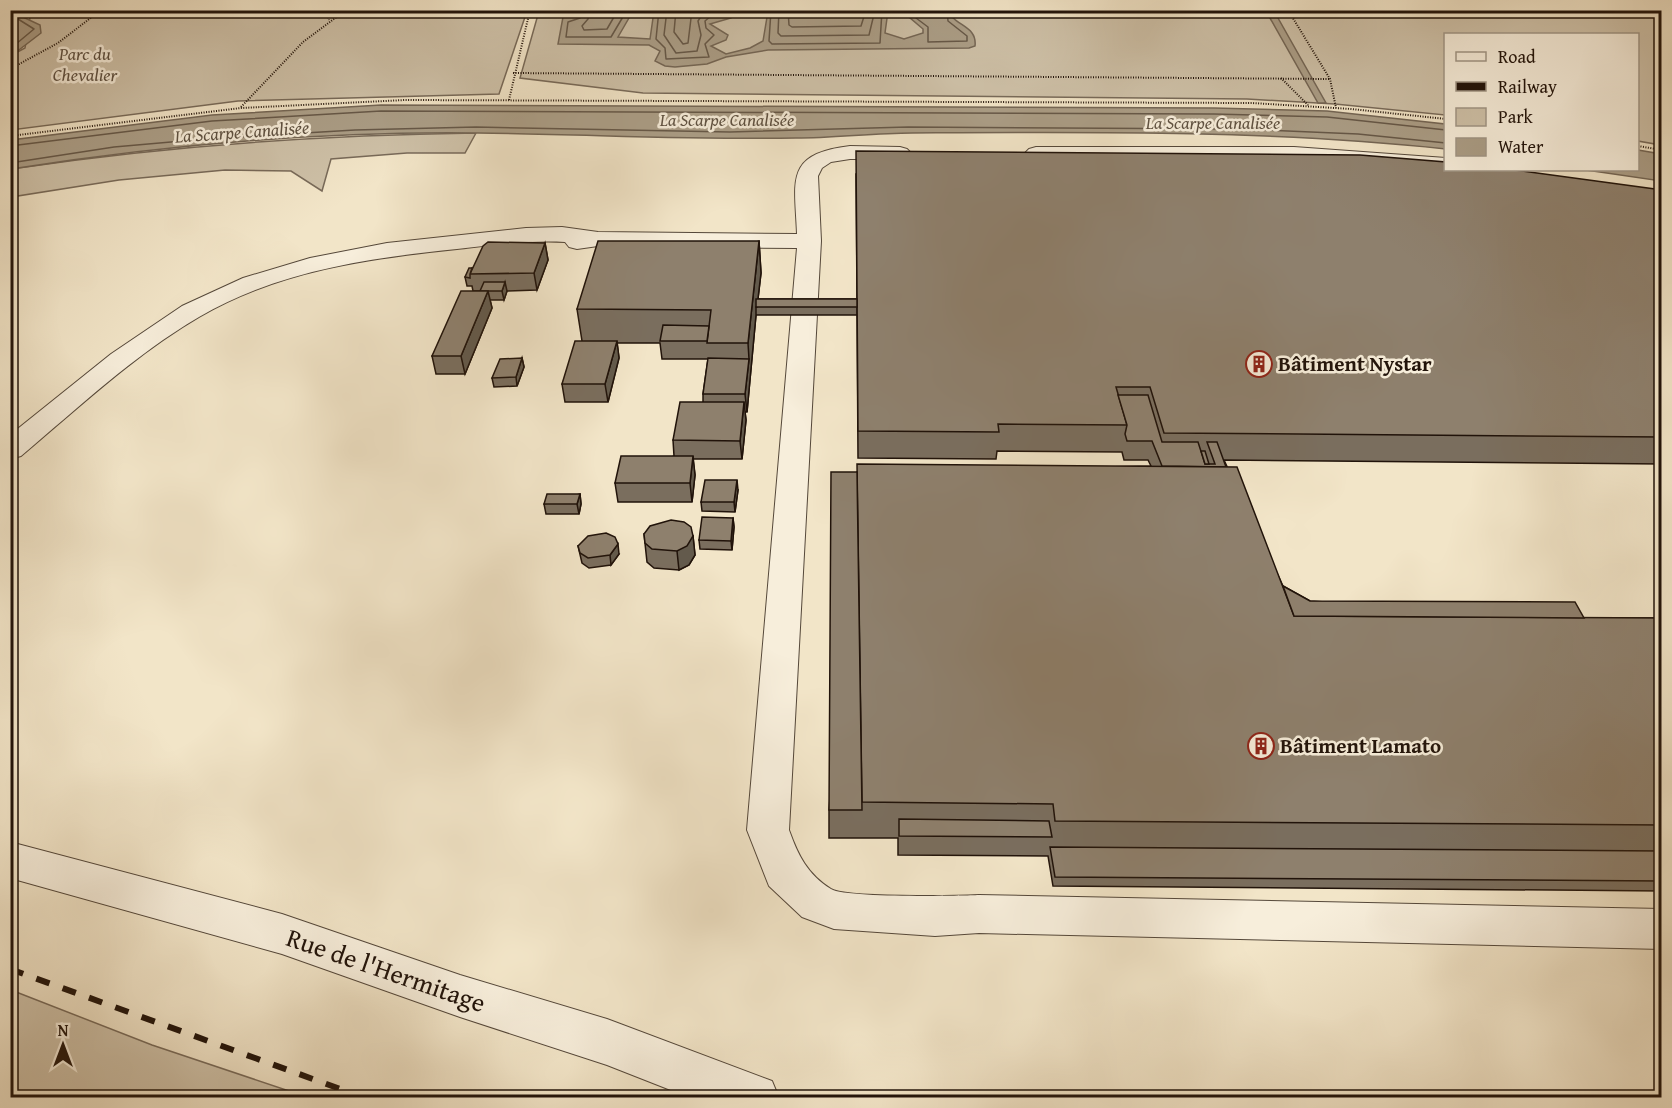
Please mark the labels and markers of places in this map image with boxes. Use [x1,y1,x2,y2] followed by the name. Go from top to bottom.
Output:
[1278,348,1432,379] place label: Bâtiment Nystar
[1244,349,1274,379] building icon: Bâtiment Nystar
[1280,730,1441,761] place label: Bâtiment Lamato
[1246,731,1276,761] building icon: Bâtiment Lamato

